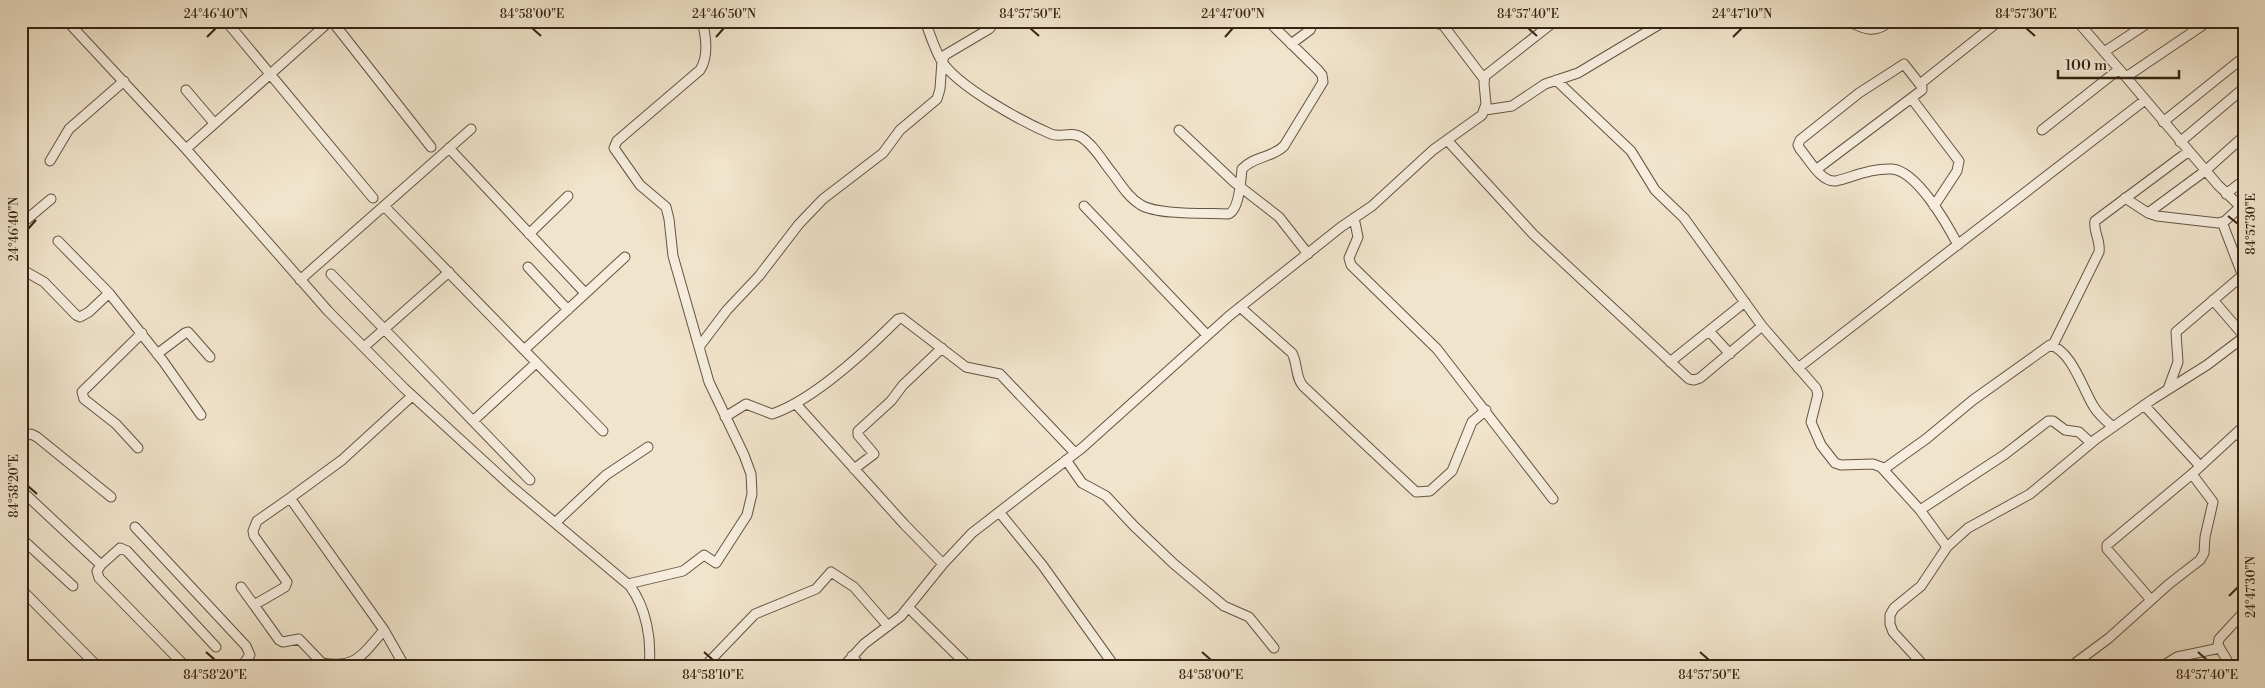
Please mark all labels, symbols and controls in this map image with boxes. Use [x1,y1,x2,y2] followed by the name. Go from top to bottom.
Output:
[184,7,248,22] text: 24°46'40"N
[500,7,564,22] text: 84°58'00"E
[692,7,756,22] text: 24°46'50"N
[999,7,1061,22] text: 84°57'50"E
[1201,7,1265,22] text: 24°47'00"N
[1497,7,1559,22] text: 84°57'40"E
[1712,7,1772,22] text: 24°47'10"N
[1995,7,2057,22] text: 84°57'30"E
[2058,48,2179,80] scale bar
[2065,56,2107,75] text: 100 m
[2244,193,2259,255] text: 84°57'30"E
[7,197,22,261] text: 24°46'40"N
[7,454,22,518] text: 84°58'20"E
[2244,556,2259,618] text: 24°47'30"N
[183,668,247,683] text: 84°58'20"E
[682,668,744,683] text: 84°58'10"E
[1179,668,1243,683] text: 84°58'00"E
[1678,668,1740,683] text: 84°57'50"E
[2176,668,2238,683] text: 84°57'40"E

